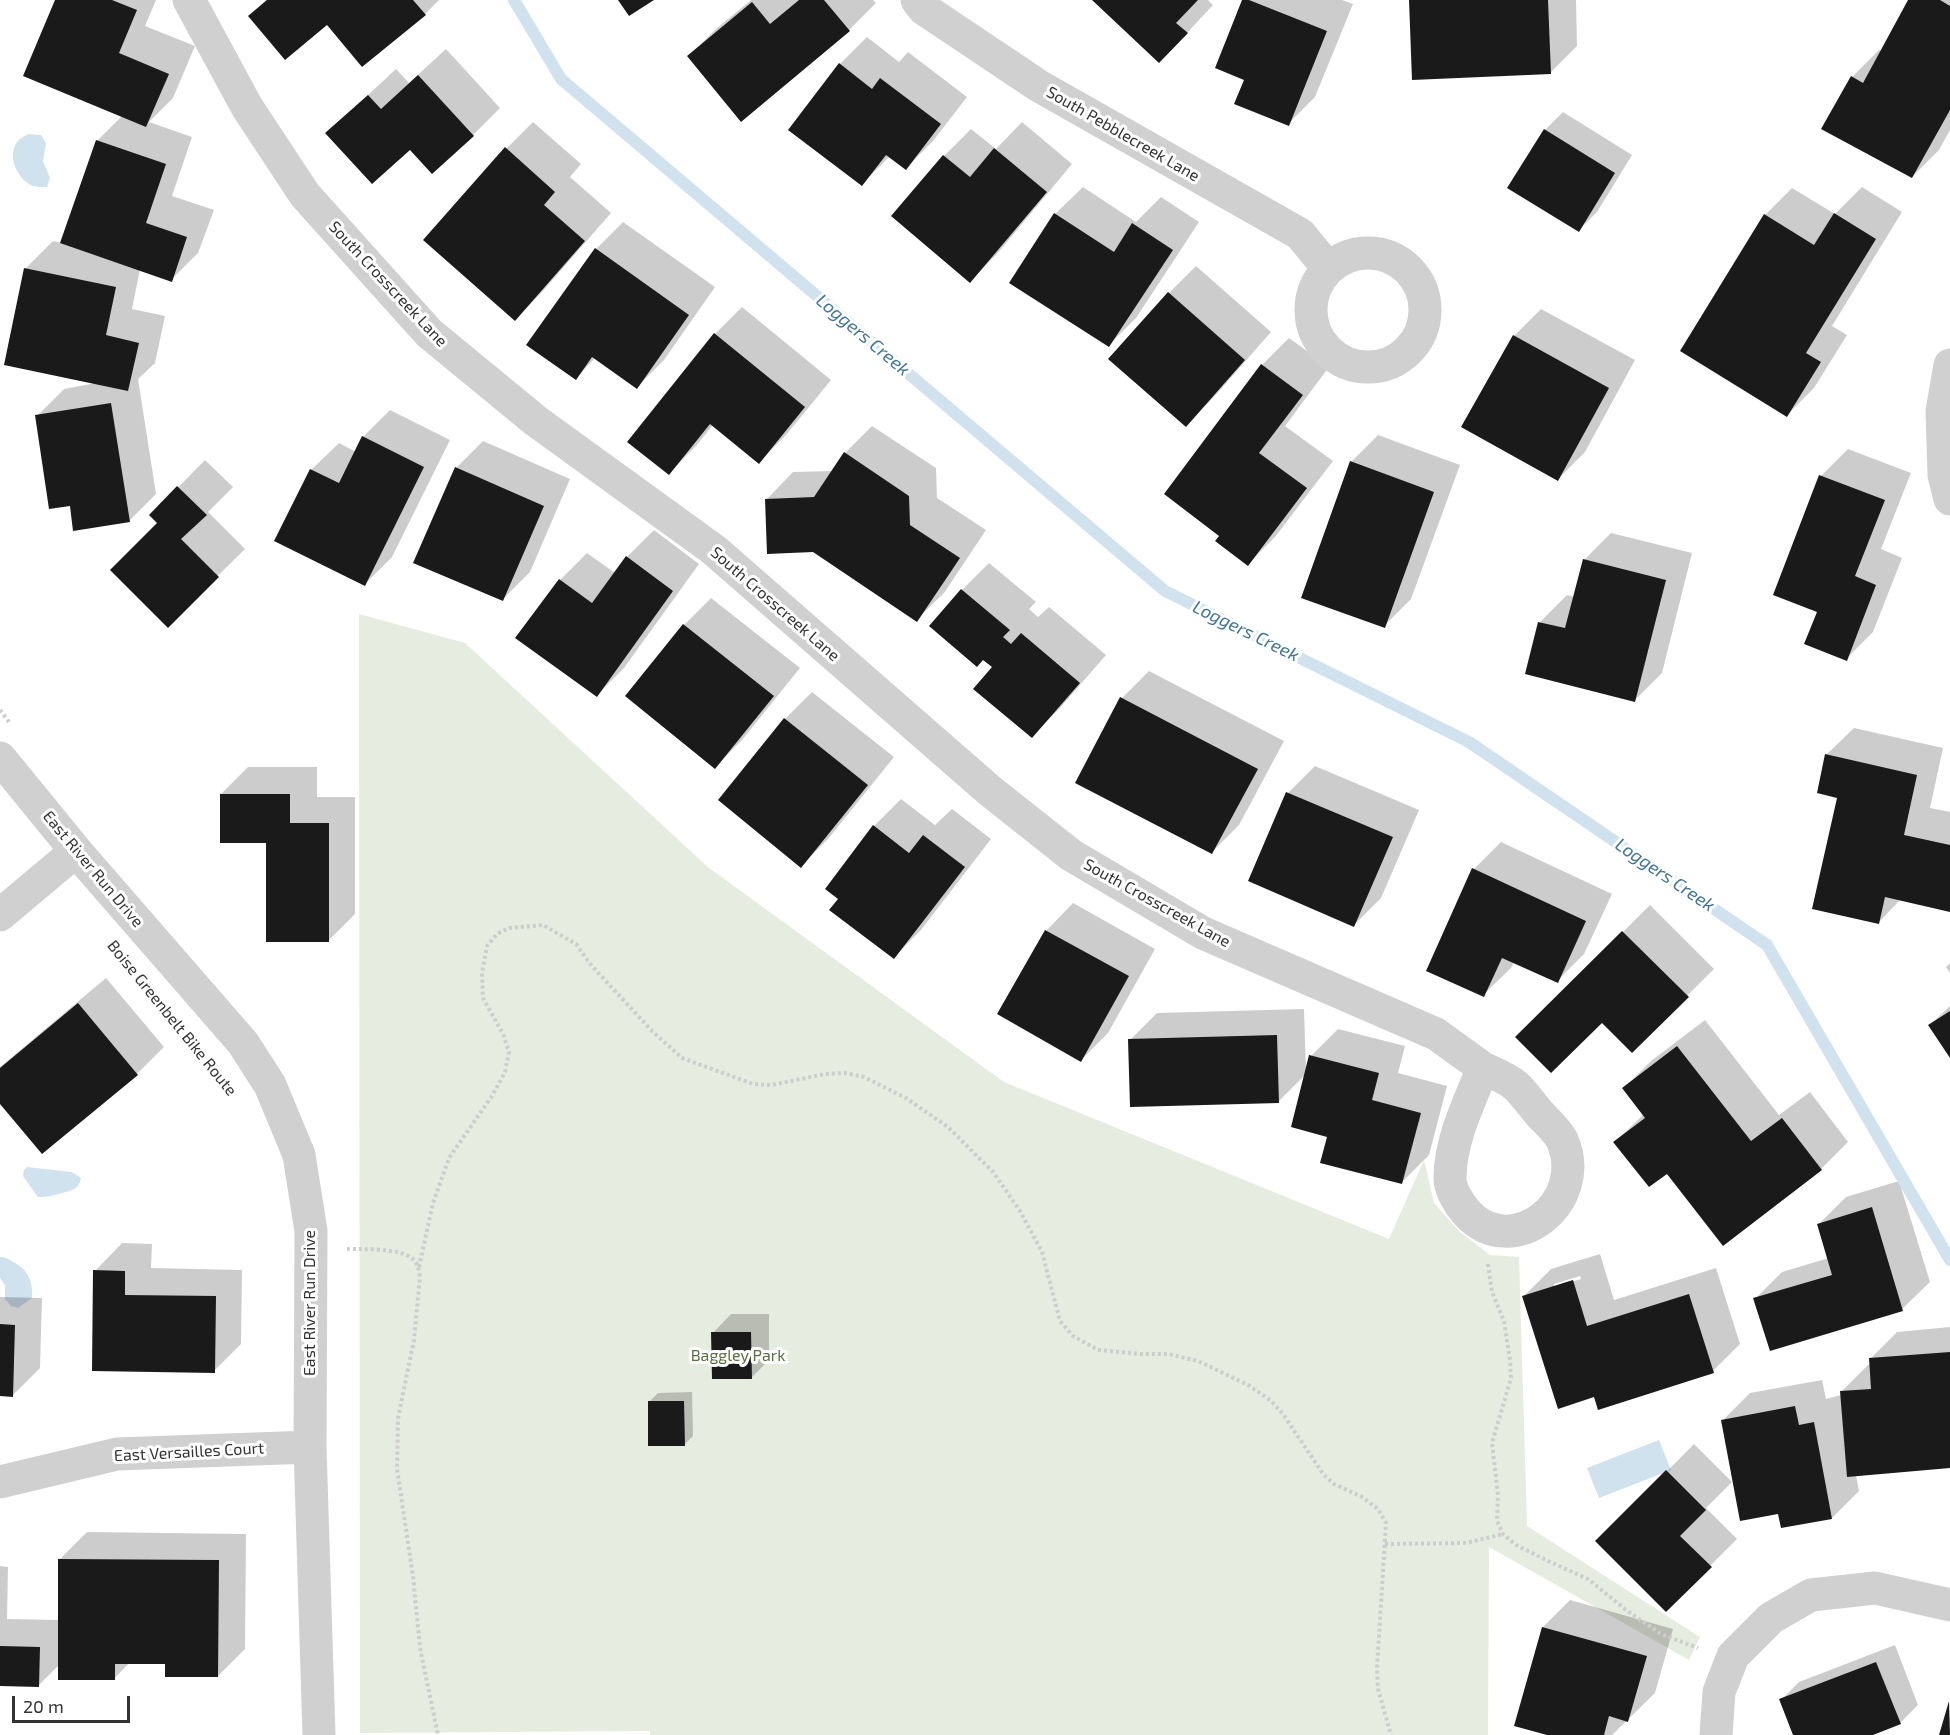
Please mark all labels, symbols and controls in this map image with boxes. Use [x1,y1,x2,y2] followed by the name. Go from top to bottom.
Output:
[1043,82,1203,186] street label: South Pebblecreek Lane
[325,217,451,351] street label: South Crosscreek Lane
[812,290,914,380] water label: Loggers Creek
[707,543,843,665] street label: South Crosscreek Lane
[1189,596,1303,666] water label: Loggers Creek
[39,807,147,931] street label: East River Run Drive
[1611,834,1719,916] water label: Loggers Creek
[1080,855,1234,951] street label: South Crosscreek Lane
[103,936,241,1100] street label: Boise Greenbelt Bike Route
[300,1230,320,1376] street label: East River Run Drive
[691,1346,785,1366] park label: Baggley Park
[114,1438,264,1466] street label: East Versailles Court
[15,1684,134,1722] scale bar
[23,1695,64,1717] text: 20 m

